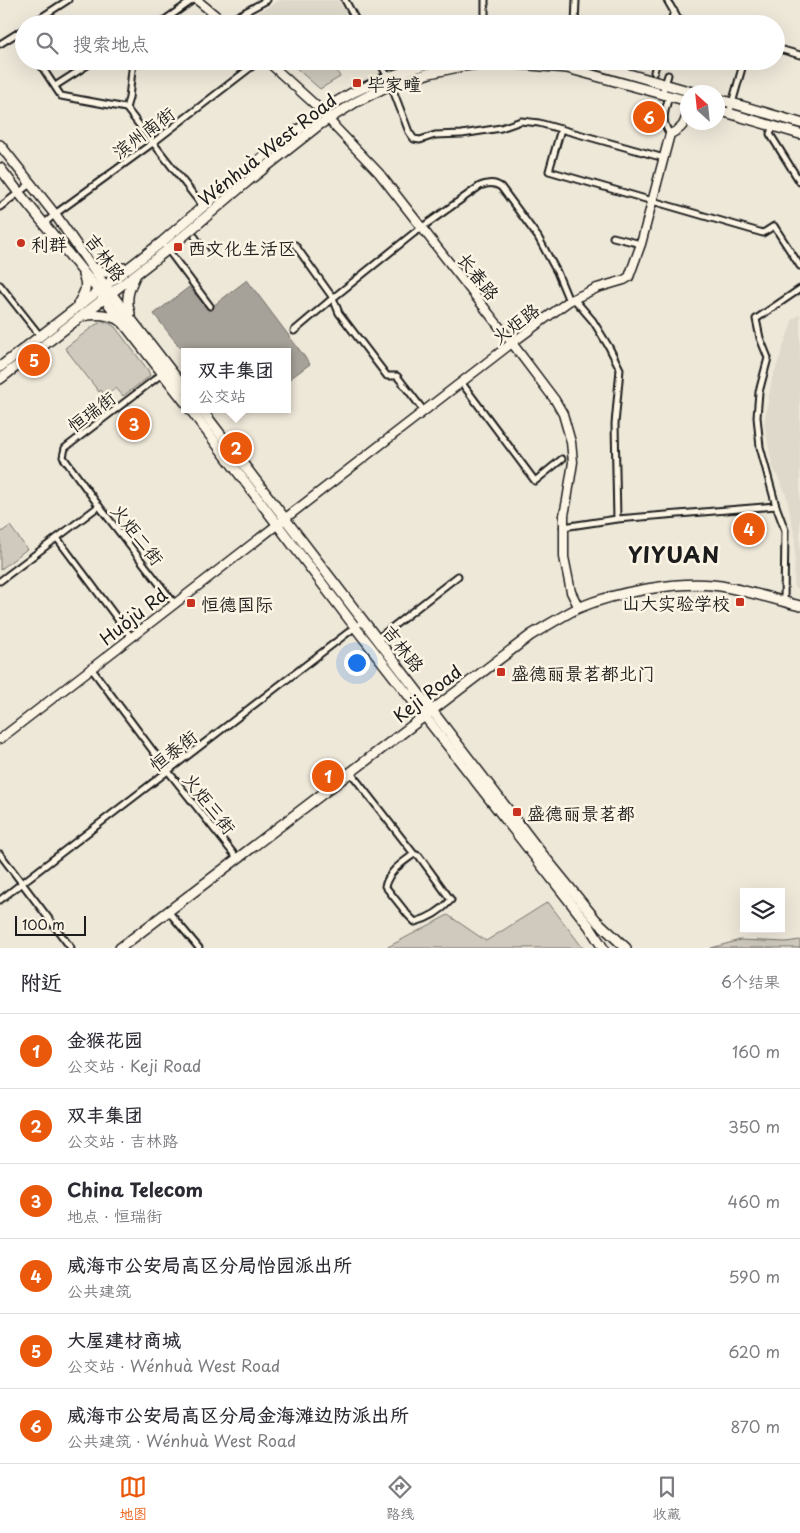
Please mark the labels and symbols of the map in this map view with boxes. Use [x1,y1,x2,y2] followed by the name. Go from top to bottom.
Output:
[367,70,421,97] place label: 毕家疃
[351,77,363,89] marker: 毕家疃
[680,85,725,130] north arrow
[192,86,342,212] street label: Wénhuà West Road
[633,98,665,136] pin: 6
[106,100,180,164] street label: 滨州南街
[79,227,133,287] street label: 吉林路
[31,230,67,257] place label: 利群
[188,234,296,261] place label: 西文化生活区
[15,237,27,249] marker: 利群
[172,241,184,253] marker: 西文化生活区
[452,246,506,306] street label: 长春路
[485,296,545,350] street label: 火炬路
[18,341,50,379] pin: 5
[61,384,121,438] street label: 恒瑞街
[118,405,150,443] pin: 3
[220,429,252,467] pin: 2
[105,497,171,571] street label: 火炬二街
[733,510,765,548] pin: 4
[628,537,720,570] district label: YIYUAN
[93,581,173,651] street label: Huǒjù Rd
[622,589,730,616] place label: 山大实验学校
[201,590,273,617] place label: 恒德国际
[734,596,746,608] marker: 山大实验学校
[185,597,197,609] marker: 恒德国际
[377,618,431,678] street label: 吉林路
[344,650,370,676] your location
[387,658,467,728] street label: Keji Road
[511,659,655,686] place label: 盛德丽景茗都北门
[495,666,507,678] marker: 盛德丽景茗都北门
[143,723,203,777] street label: 恒泰街
[312,757,344,795] pin: 1
[177,766,243,840] street label: 火炬三街
[527,799,635,826] place label: 盛德丽景茗都
[511,806,523,818] marker: 盛德丽景茗都
[15,913,86,936] scale bar

